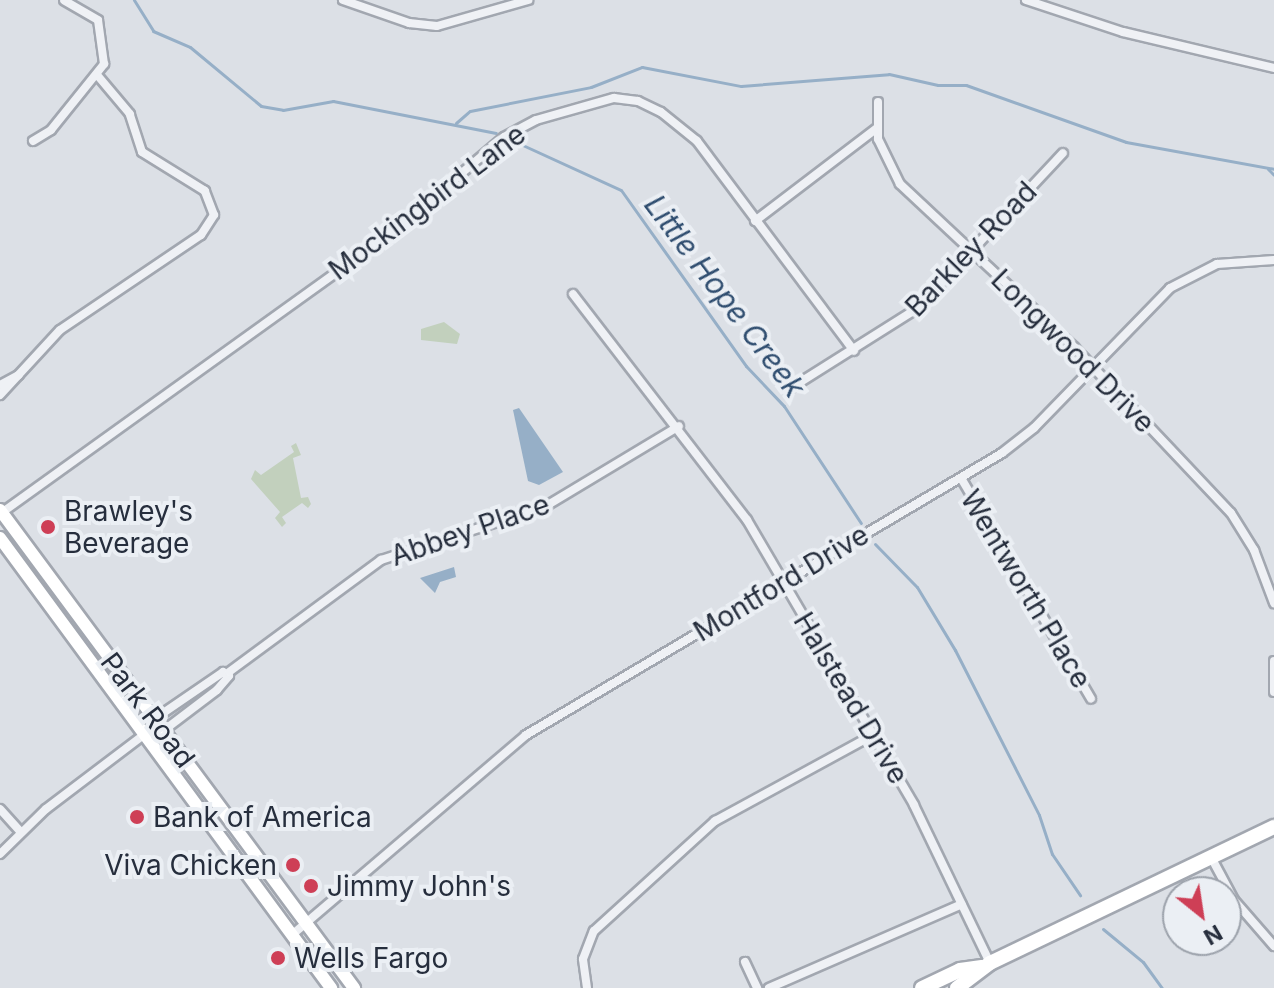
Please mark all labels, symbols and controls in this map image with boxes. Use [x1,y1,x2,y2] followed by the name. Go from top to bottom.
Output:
[322,117,532,287] street label: Mockingbird Lane
[898,175,1044,323] street label: Barkley Road
[637,188,813,404] water label: Little Hope Creek
[984,262,1162,440] street label: Longwood Drive
[954,484,1098,694] street label: Wentworth Place
[386,487,554,573] street label: Abbey Place
[64,494,193,560] place label: Brawley's Beverage
[39,518,57,536] marker: Brawley's Beverage
[687,518,875,648] street label: Montford Drive
[787,606,915,790] street label: Halstead Drive
[94,646,202,774] street label: Park Road
[153,800,372,834] place label: Bank of America
[128,808,146,826] marker: Bank of America
[104,848,277,882] place label: Viva Chicken
[284,856,302,874] marker: Viva Chicken
[327,869,511,903] place label: Jimmy John's
[1162,876,1242,956] north arrow
[302,877,320,895] marker: Jimmy John's
[1199,920,1227,951] text: N
[294,941,448,975] place label: Wells Fargo
[269,949,287,967] marker: Wells Fargo

